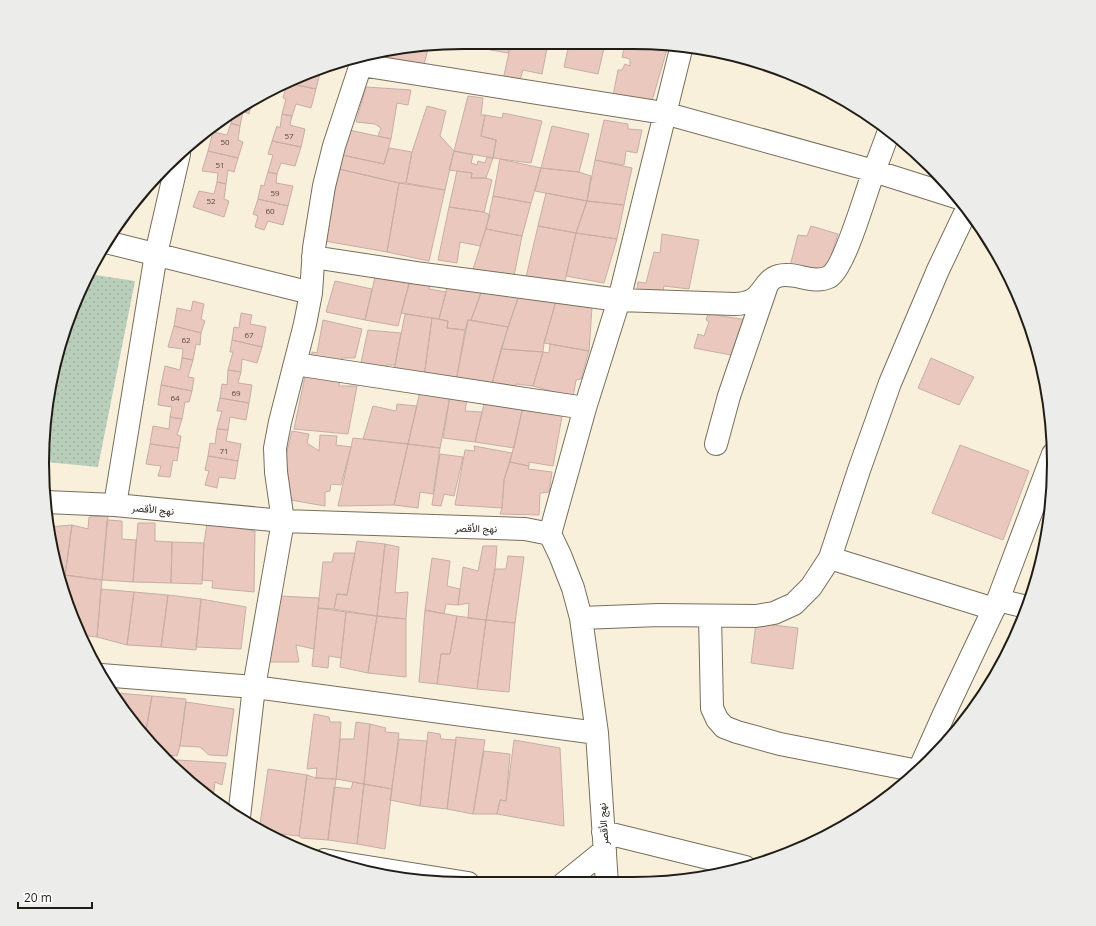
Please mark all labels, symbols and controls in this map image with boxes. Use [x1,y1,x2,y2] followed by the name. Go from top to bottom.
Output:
[284,130,294,141] house number: 57
[220,136,230,147] house number: 50
[215,159,225,170] house number: 51
[270,187,280,198] house number: 59
[206,195,216,206] house number: 52
[265,205,275,216] house number: 60
[244,329,254,340] house number: 67
[181,334,191,345] house number: 62
[231,387,241,398] house number: 69
[170,392,180,403] house number: 64
[219,445,229,456] house number: 71
[130,500,175,518] street label: نهج الأقصر
[454,521,497,535] street label: نهج الأقصر
[595,802,612,847] street label: نهج الأقصر
[18,884,92,910] scale bar
[24,889,52,906] text: 20 m

